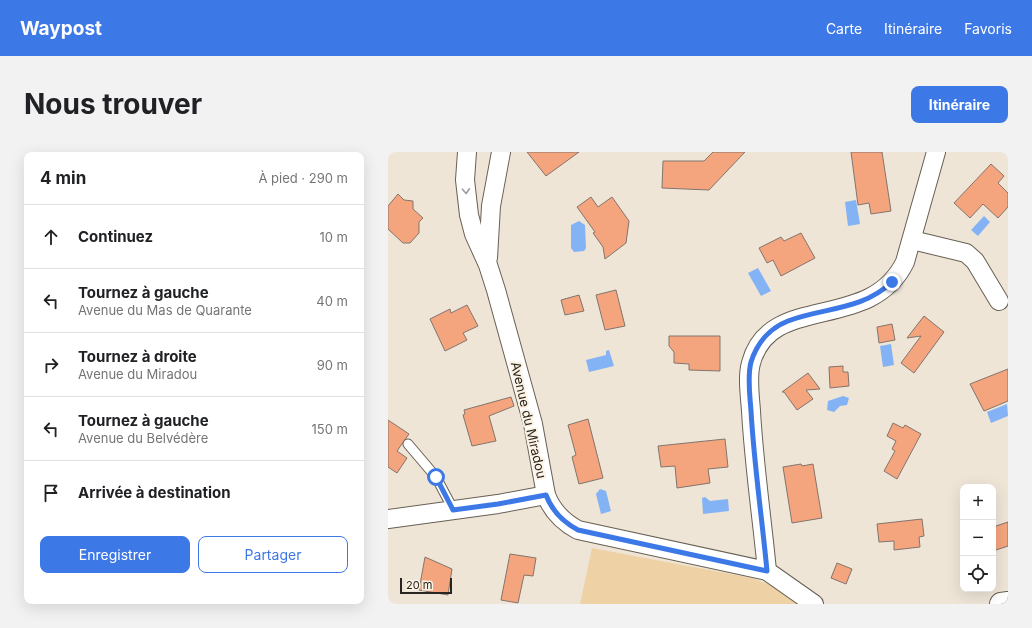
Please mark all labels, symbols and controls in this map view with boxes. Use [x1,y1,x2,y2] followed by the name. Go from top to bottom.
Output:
[20,17,102,40] text: Waypost
[826,20,862,37] text: Carte
[884,20,942,37] text: Itinéraire
[964,20,1012,37] text: Favoris
[911,86,1008,123] button: Itinéraire
[24,87,202,121] text: Nous trouver
[40,168,86,188] text: 4 min
[258,170,348,186] text: À pied · 290 m
[462,188,470,194] one-way arrow
[40,226,62,248] icon: ahead
[78,227,153,246] text: Continuez
[319,229,348,245] text: 10 m
[883,273,901,291] route end
[78,283,209,302] text: Tournez à gauche
[40,290,62,312] icon: left
[316,293,348,309] text: 40 m
[78,302,252,318] text: Avenue du Mas de Quarante
[78,347,197,366] text: Tournez à droite
[40,354,62,376] icon: right
[317,357,348,373] text: 90 m
[508,360,550,480] street label: Avenue du Miradou
[78,366,197,382] text: Avenue du Miradou
[78,411,209,430] text: Tournez à gauche
[40,418,62,440] icon: left
[312,421,348,437] text: 150 m
[78,430,208,446] text: Avenue du Belvédère
[427,468,445,486] route start
[40,482,62,504] icon: arrive
[78,483,231,502] text: Arrivée à destination
[960,484,996,592] map controls
[960,484,996,520] button: +
[960,520,996,556] button: −
[40,536,190,573] button: Enregistrer
[198,536,348,573] button: Partager
[960,556,996,592] button: locate
[400,576,452,595] scale bar
[406,578,432,592] text: 20 m

